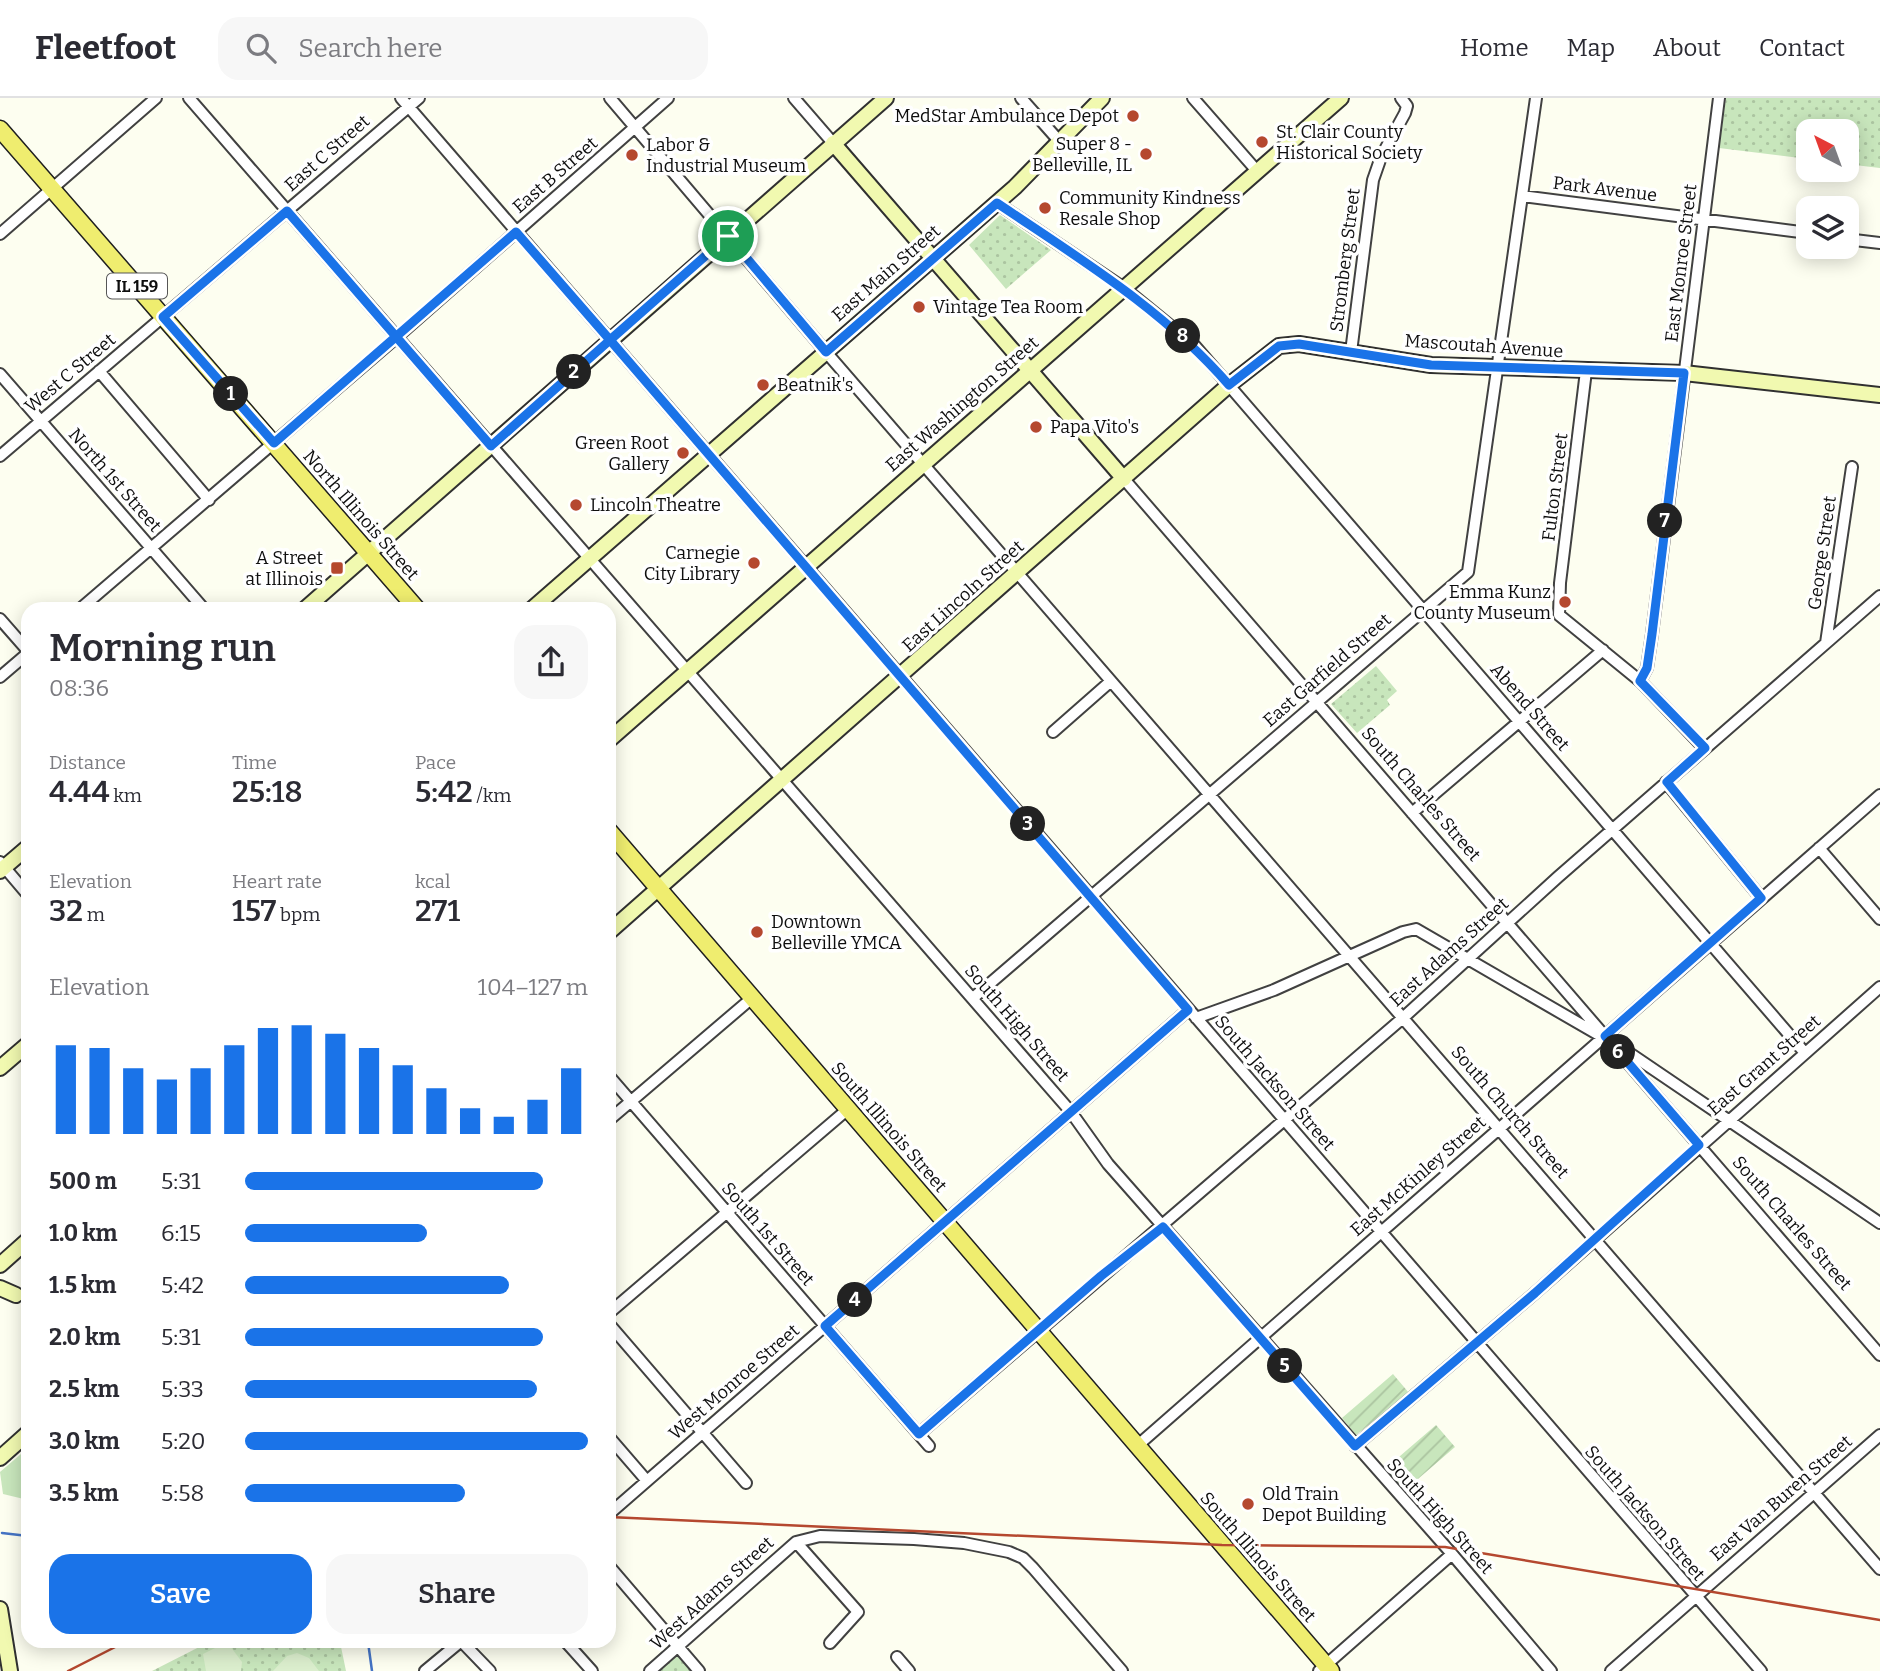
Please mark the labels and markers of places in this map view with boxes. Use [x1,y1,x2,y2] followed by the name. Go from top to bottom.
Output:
[895,105,1119,127] place label: MedStar Ambulance Depot
[1125,108,1141,124] marker: MedStar Ambulance Depot
[1276,121,1423,164] place label: St. Clair County Historical Society
[1032,133,1132,176] place label: Super 8 - Belleville, IL
[646,134,806,177] place label: Labor & Industrial Museum
[1254,134,1270,150] marker: St. Clair County Historical Society
[1138,146,1154,162] marker: Super 8 - Belleville, IL
[624,147,640,163] marker: Labor & Industrial Museum
[1059,187,1241,230] place label: Community Kindness Resale Shop
[1037,200,1053,216] marker: Community Kindness Resale Shop
[698,206,758,266] pin
[933,296,1083,318] place label: Vintage Tea Room
[911,299,927,315] marker: Vintage Tea Room
[1166,318,1200,354] pin: 8
[556,354,592,390] pin: 2
[777,374,853,396] place label: Beatnik's
[214,376,248,412] pin: 1
[755,377,771,393] marker: Beatnik's
[1050,416,1139,438] place label: Papa Vito's
[1028,419,1044,435] marker: Papa Vito's
[575,432,669,475] place label: Green Root Gallery
[675,445,691,461] marker: Green Root Gallery
[590,494,721,516] place label: Lincoln Theatre
[568,497,584,513] marker: Lincoln Theatre
[1648,504,1682,538] pin: 7
[644,542,740,585] place label: Carnegie City Library
[245,547,323,590] place label: A Street at Illinois
[746,555,762,571] marker: Carnegie City Library
[329,560,345,576] marker: A Street at Illinois
[1414,581,1551,624] place label: Emma Kunz County Museum
[1557,594,1573,610] marker: Emma Kunz County Museum
[1010,806,1046,842] pin: 3
[771,911,902,954] place label: Downtown Belleville YMCA
[749,924,765,940] marker: Downtown Belleville YMCA
[1600,1034,1636,1070] pin: 6
[838,1282,872,1318] pin: 4
[1268,1348,1302,1384] pin: 5
[1262,1483,1386,1526] place label: Old Train Depot Building
[1240,1496,1256,1512] marker: Old Train Depot Building

